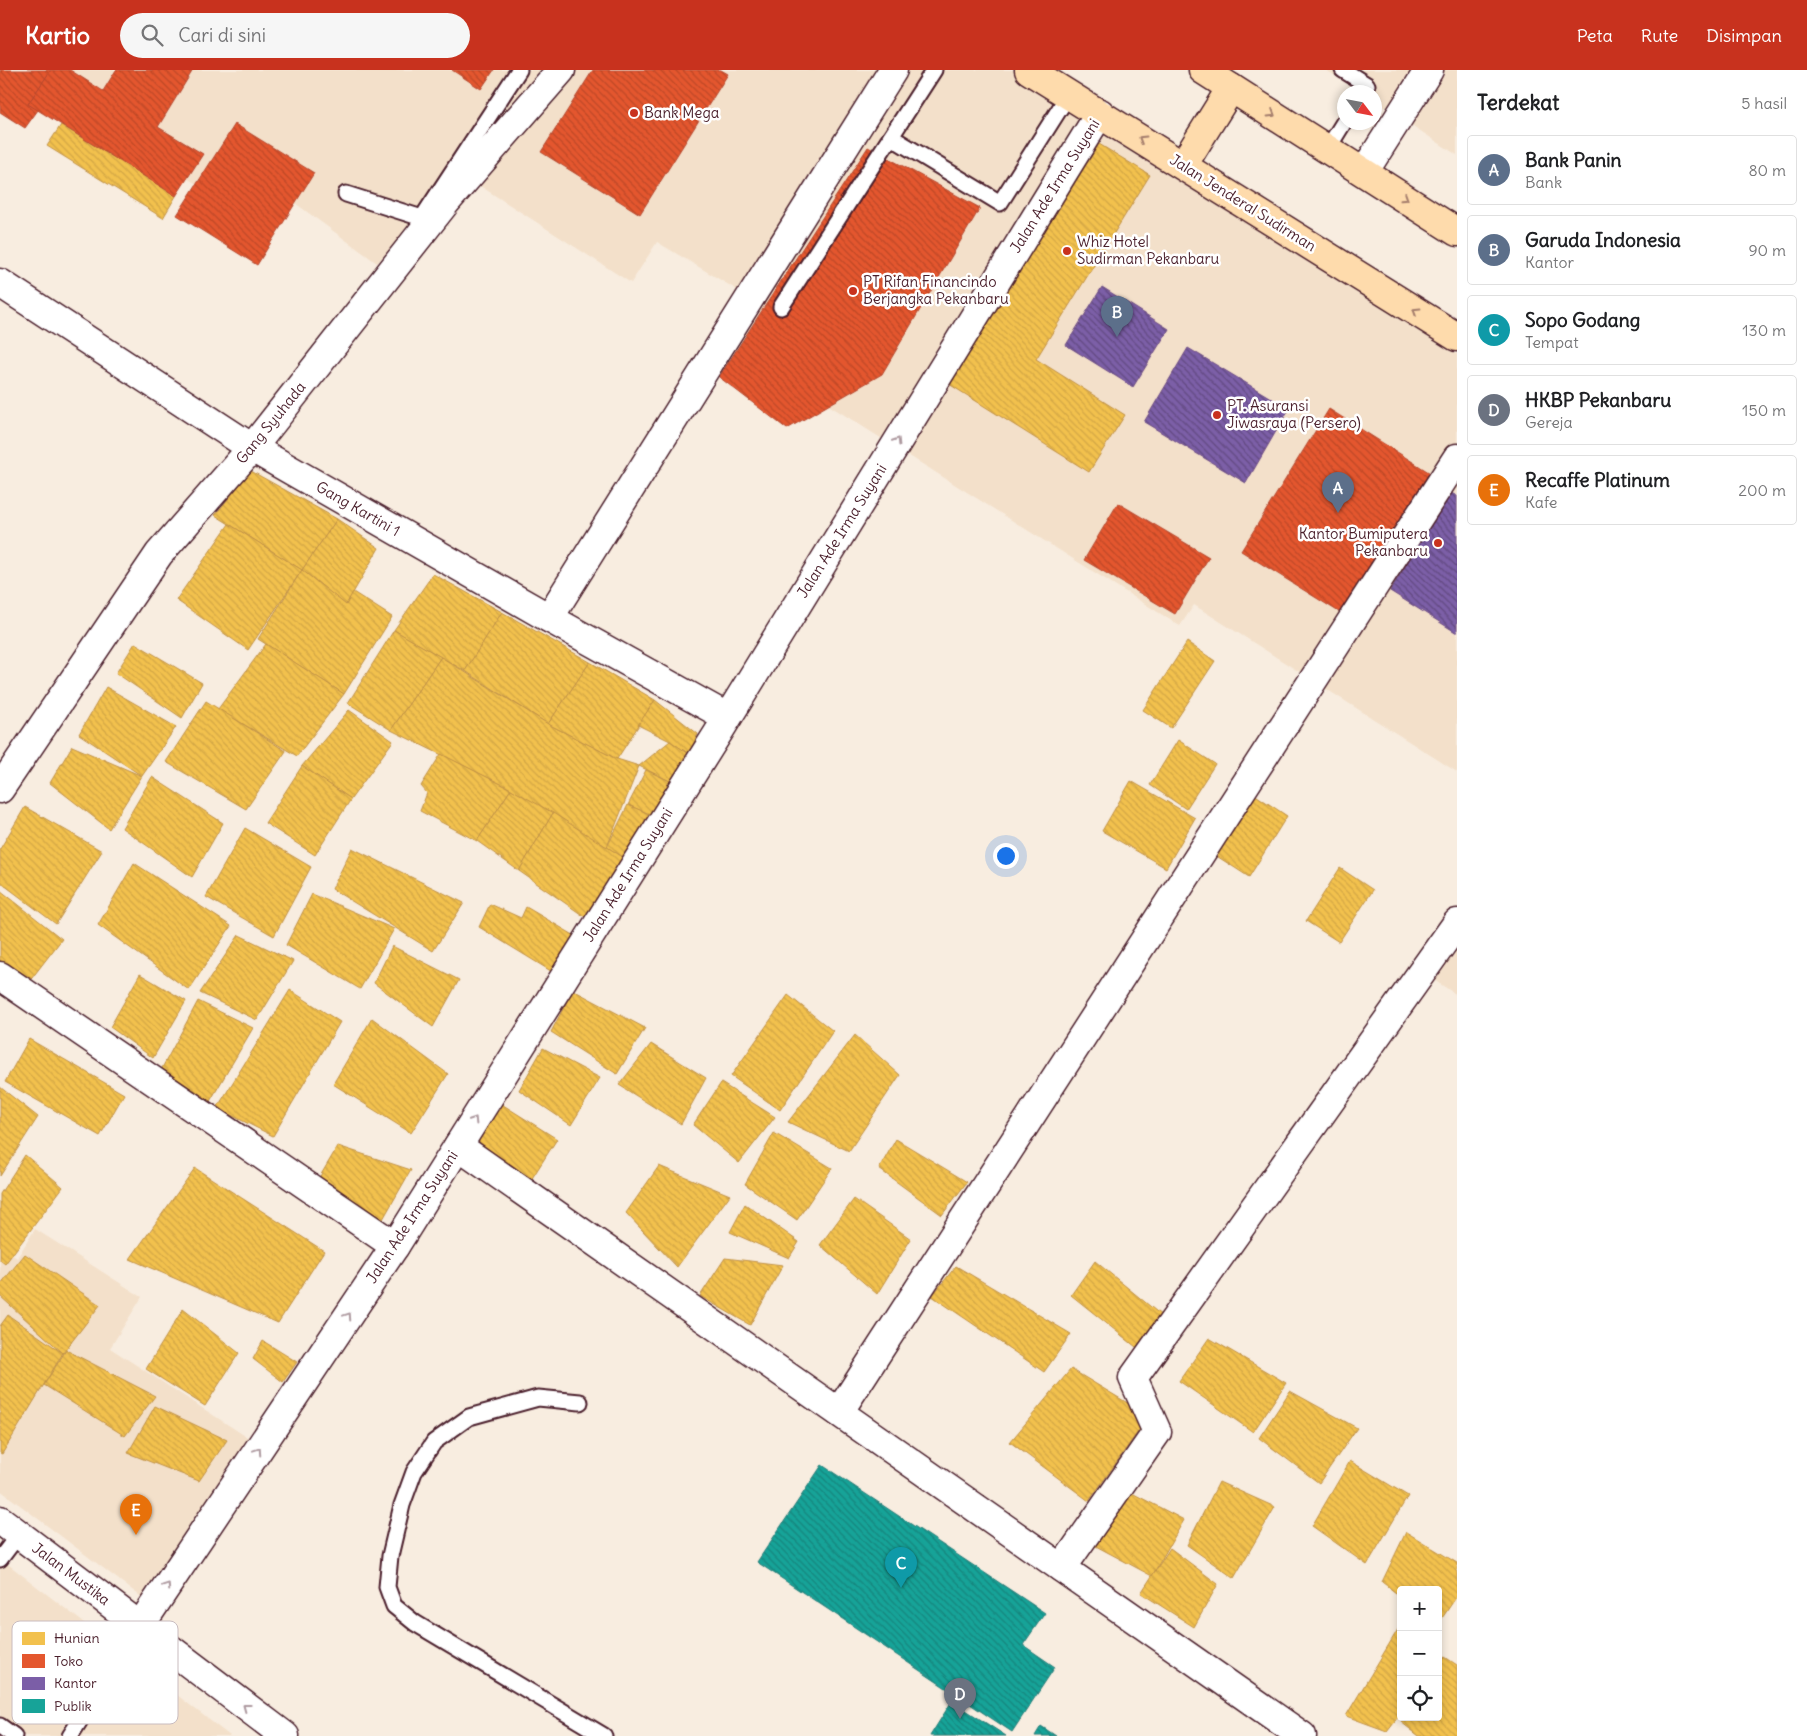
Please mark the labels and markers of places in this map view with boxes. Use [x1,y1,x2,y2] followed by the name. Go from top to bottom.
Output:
[644,103,720,122] place label: Bank Mega
[628,107,640,119] marker: Bank Mega
[1077,232,1220,268] place label: Whiz Hotel Sudirman Pekanbaru
[1061,245,1073,257] marker: Whiz Hotel Sudirman Pekanbaru
[863,272,1009,308] place label: PT Rifan Financindo Berjangka Pekanbaru
[847,285,859,297] marker: PT Rifan Financindo Berjangka Pekanbaru
[1101,296,1133,337] pin: B
[1227,396,1361,432] place label: PT. Asuransi Jiwasraya (Persero)
[1211,409,1223,421] marker: PT. Asuransi Jiwasraya (Persero)
[1322,472,1354,513] pin: A
[1299,524,1428,560] place label: Kantor Bumiputera Pekanbaru
[1432,537,1444,549] marker: Kantor Bumiputera Pekanbaru
[120,1494,152,1535] pin: E
[885,1547,917,1588] pin: C
[944,1678,976,1719] pin: D

